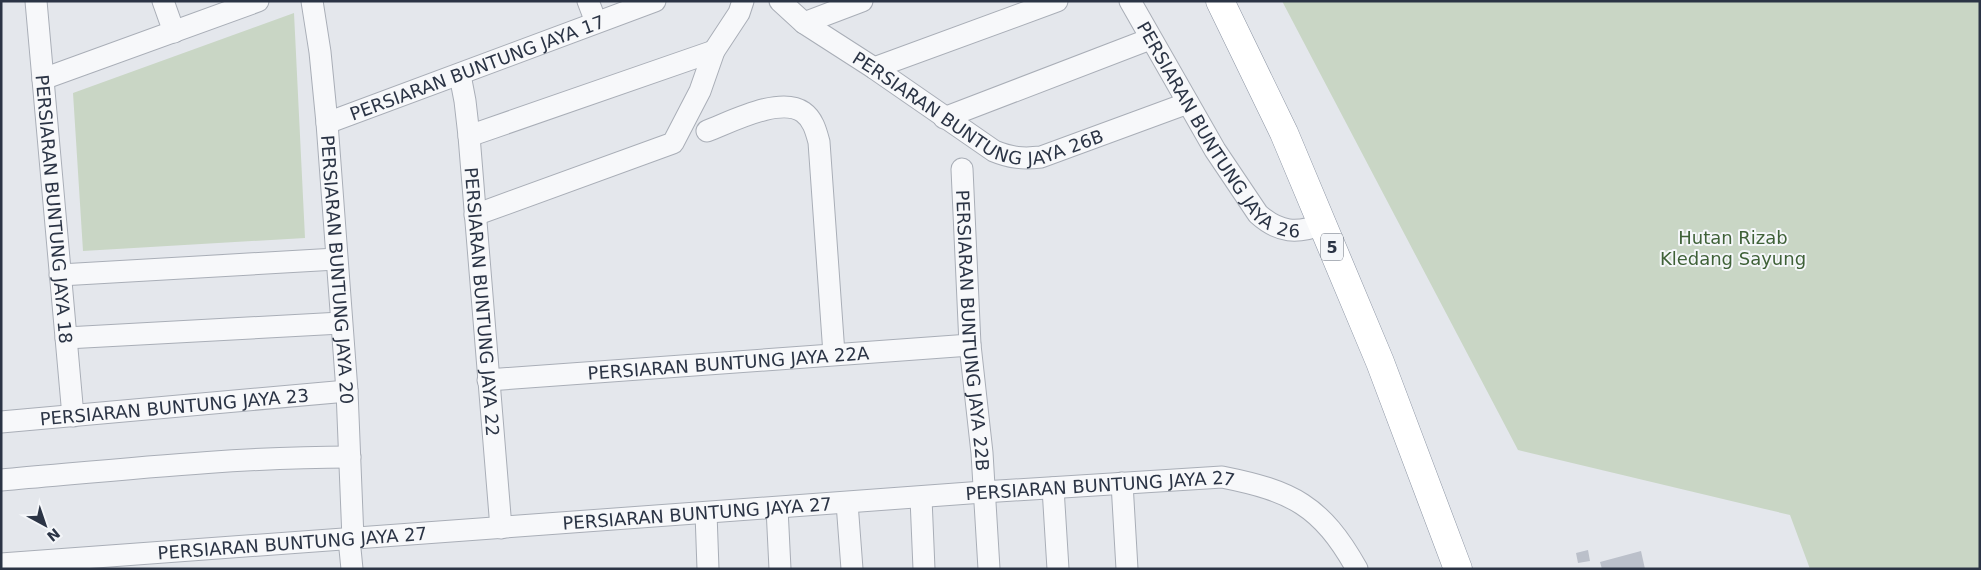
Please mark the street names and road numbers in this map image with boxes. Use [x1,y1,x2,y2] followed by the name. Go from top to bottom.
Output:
[347,10,607,124] street label: PERSIARAN BUNTUNG JAYA 17
[1133,18,1300,241] street label: PERSIARAN BUNTUNG JAYA 26
[849,47,1106,169] street label: PERSIARAN BUNTUNG JAYA 26B
[32,74,77,345] street label: PERSIARAN BUNTUNG JAYA 18
[317,134,358,405] street label: PERSIARAN BUNTUNG JAYA 20
[461,166,504,437] street label: PERSIARAN BUNTUNG JAYA 22
[952,189,994,472] street label: PERSIARAN BUNTUNG JAYA 22B
[1321,233,1343,260] road number: 5
[587,342,871,383] street label: PERSIARAN BUNTUNG JAYA 22A
[39,384,310,429] street label: PERSIARAN BUNTUNG JAYA 23
[965,466,1237,504] street label: PERSIARAN BUNTUNG JAYA 27
[562,493,833,533] street label: PERSIARAN BUNTUNG JAYA 27
[157,522,428,563] street label: PERSIARAN BUNTUNG JAYA 27

